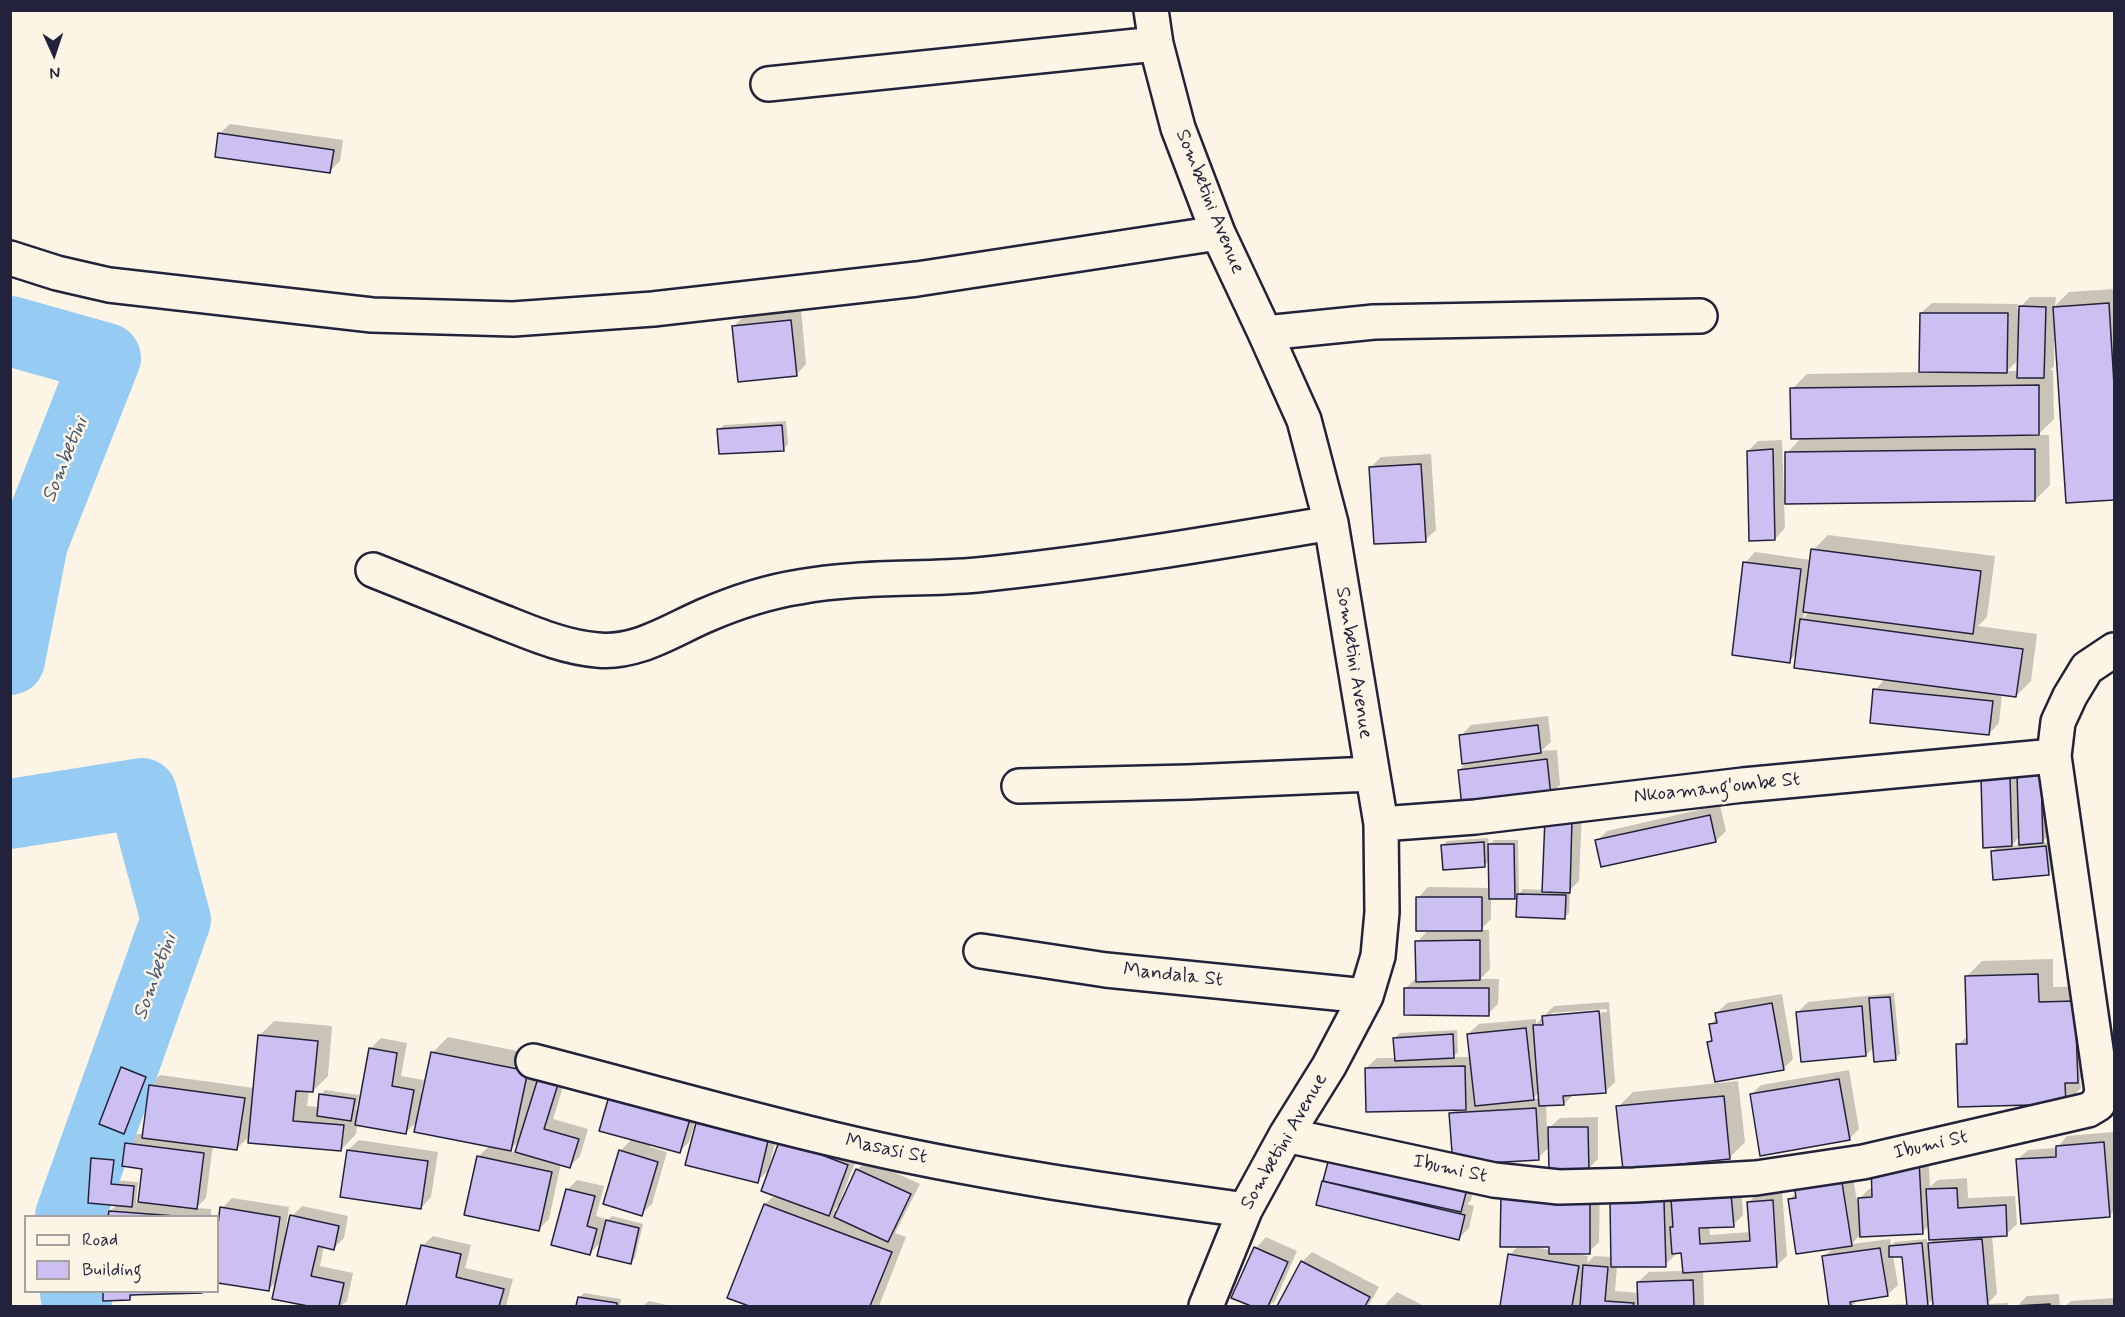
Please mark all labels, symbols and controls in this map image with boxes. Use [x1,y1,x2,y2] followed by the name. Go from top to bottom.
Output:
[24,24,84,84] north arrow
[49,62,61,83] text: N
[1169,126,1249,278] street label: Sombetini Avenue
[37,414,95,506] water label: Sombetini
[1329,585,1377,741] street label: Sombetini Avenue
[1632,768,1802,810] street label: Nkoamang'ombe St
[129,930,183,1024] water label: Sombetini
[1122,959,1224,993] street label: Mandala St
[1236,1069,1334,1215] street label: Sombetini Avenue
[1892,1126,1970,1166] street label: Ibumi St
[843,1130,929,1170] street label: Masasi St
[1411,1150,1489,1190] street label: Ibumi St
[24,1215,219,1293] legend
[82,1228,118,1252] text: Road
[82,1258,142,1282] text: Building

